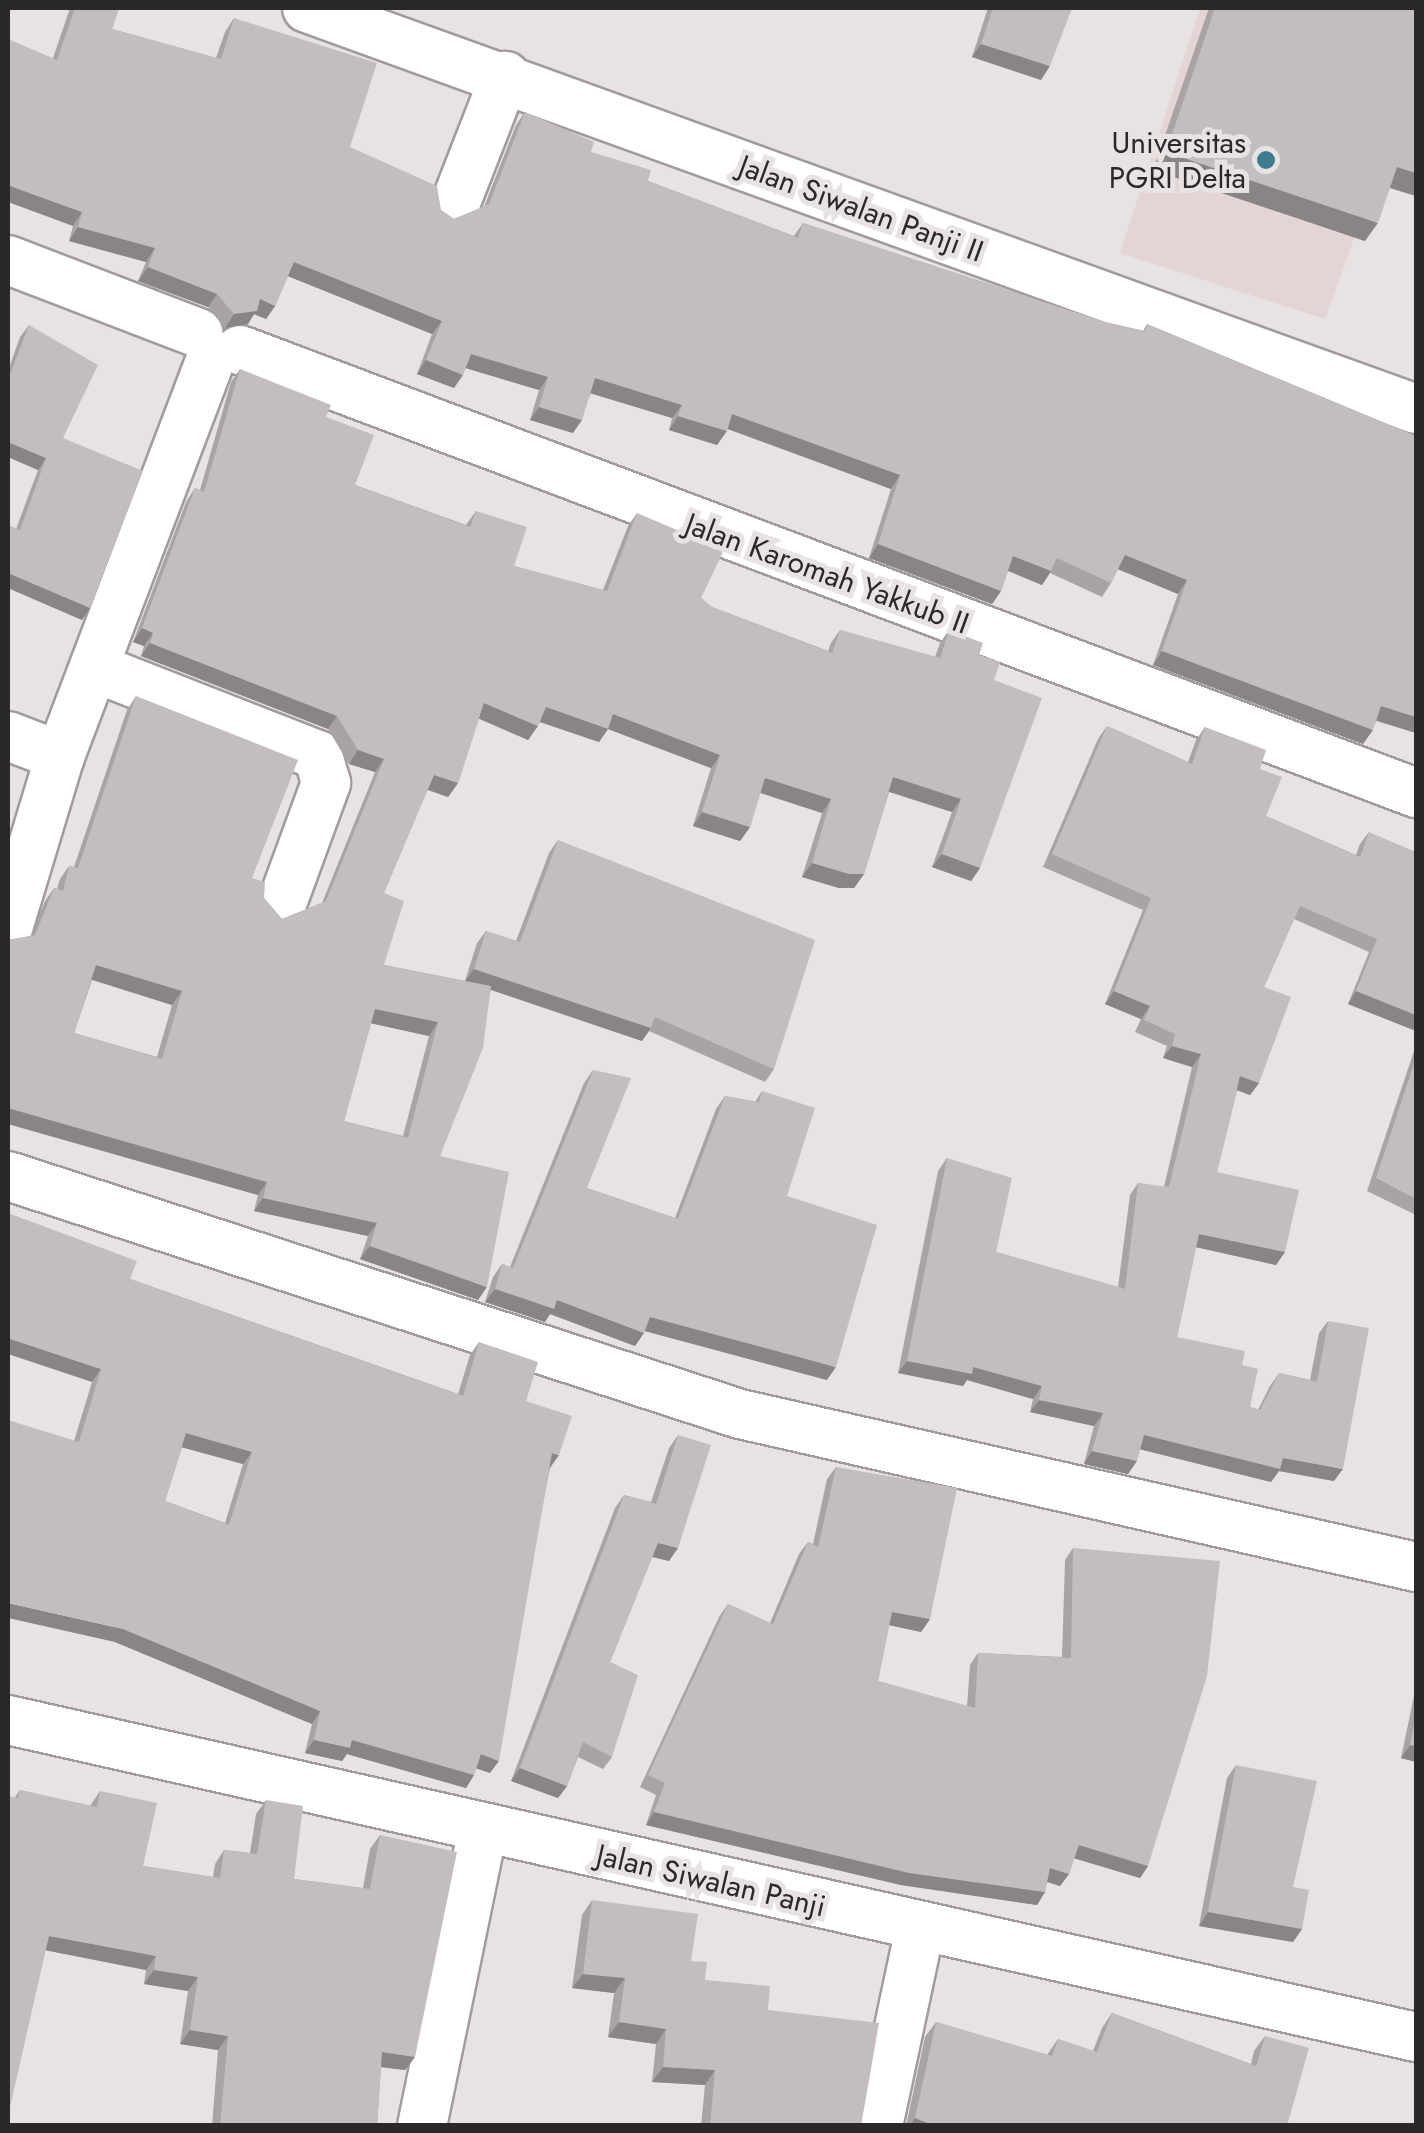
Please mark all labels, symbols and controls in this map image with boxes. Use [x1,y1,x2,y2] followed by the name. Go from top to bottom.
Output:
[1109,125,1246,196] place label: Universitas PGRI Delta
[734,148,988,270] street label: Jalan Siwalan Panji II
[1255,149,1277,171] marker: Universitas PGRI Delta
[680,506,974,642] street label: Jalan Karomah Yakkub II
[593,1837,829,1925] street label: Jalan Siwalan Panji

